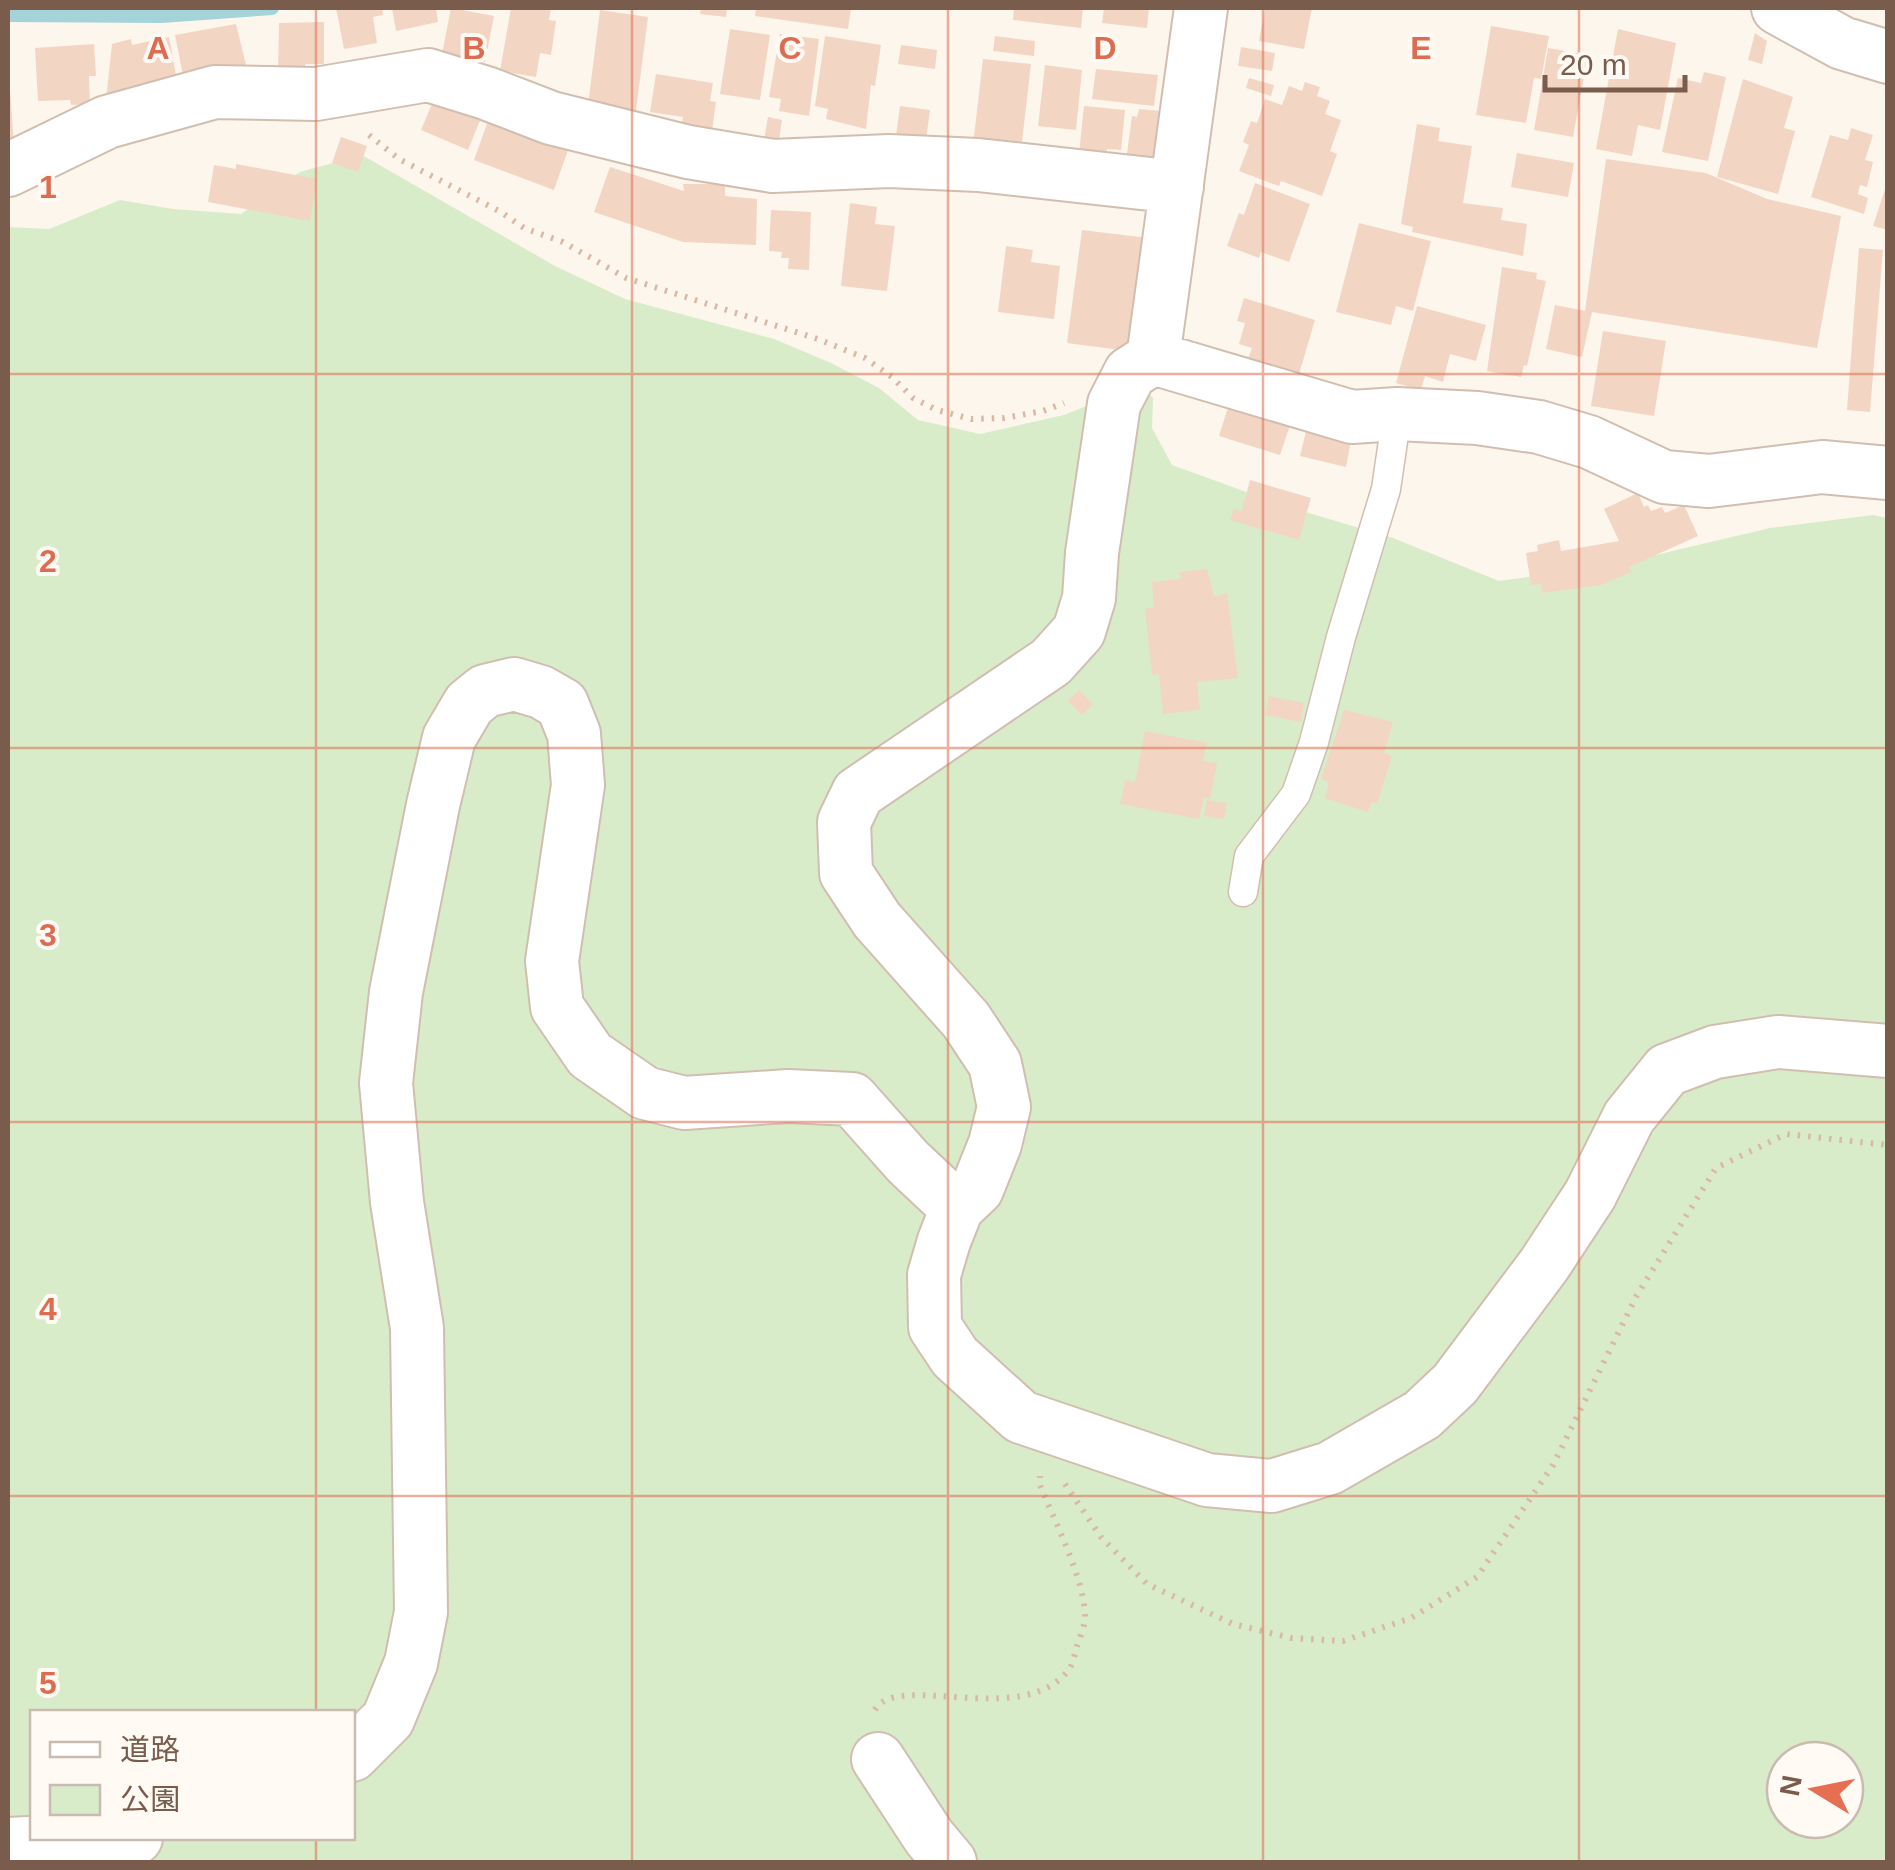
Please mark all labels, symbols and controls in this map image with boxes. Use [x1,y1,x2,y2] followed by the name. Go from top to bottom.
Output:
[146,30,170,66] text: A
[462,30,486,66] text: B
[778,30,802,66] text: C
[1093,30,1117,66] text: D
[1410,30,1432,66] text: E
[1545,30,1685,92] scale bar
[1560,48,1627,81] text: 20 m
[39,169,57,205] text: 1
[39,543,57,579] text: 2
[39,917,57,953] text: 3
[39,1291,57,1327] text: 4
[39,1665,57,1701] text: 5
[30,1710,355,1840] legend
[120,1733,180,1766] text: 道路
[1765,1740,1865,1840] north arrow
[1774,1773,1808,1798] text: N
[120,1783,180,1816] text: 公園

